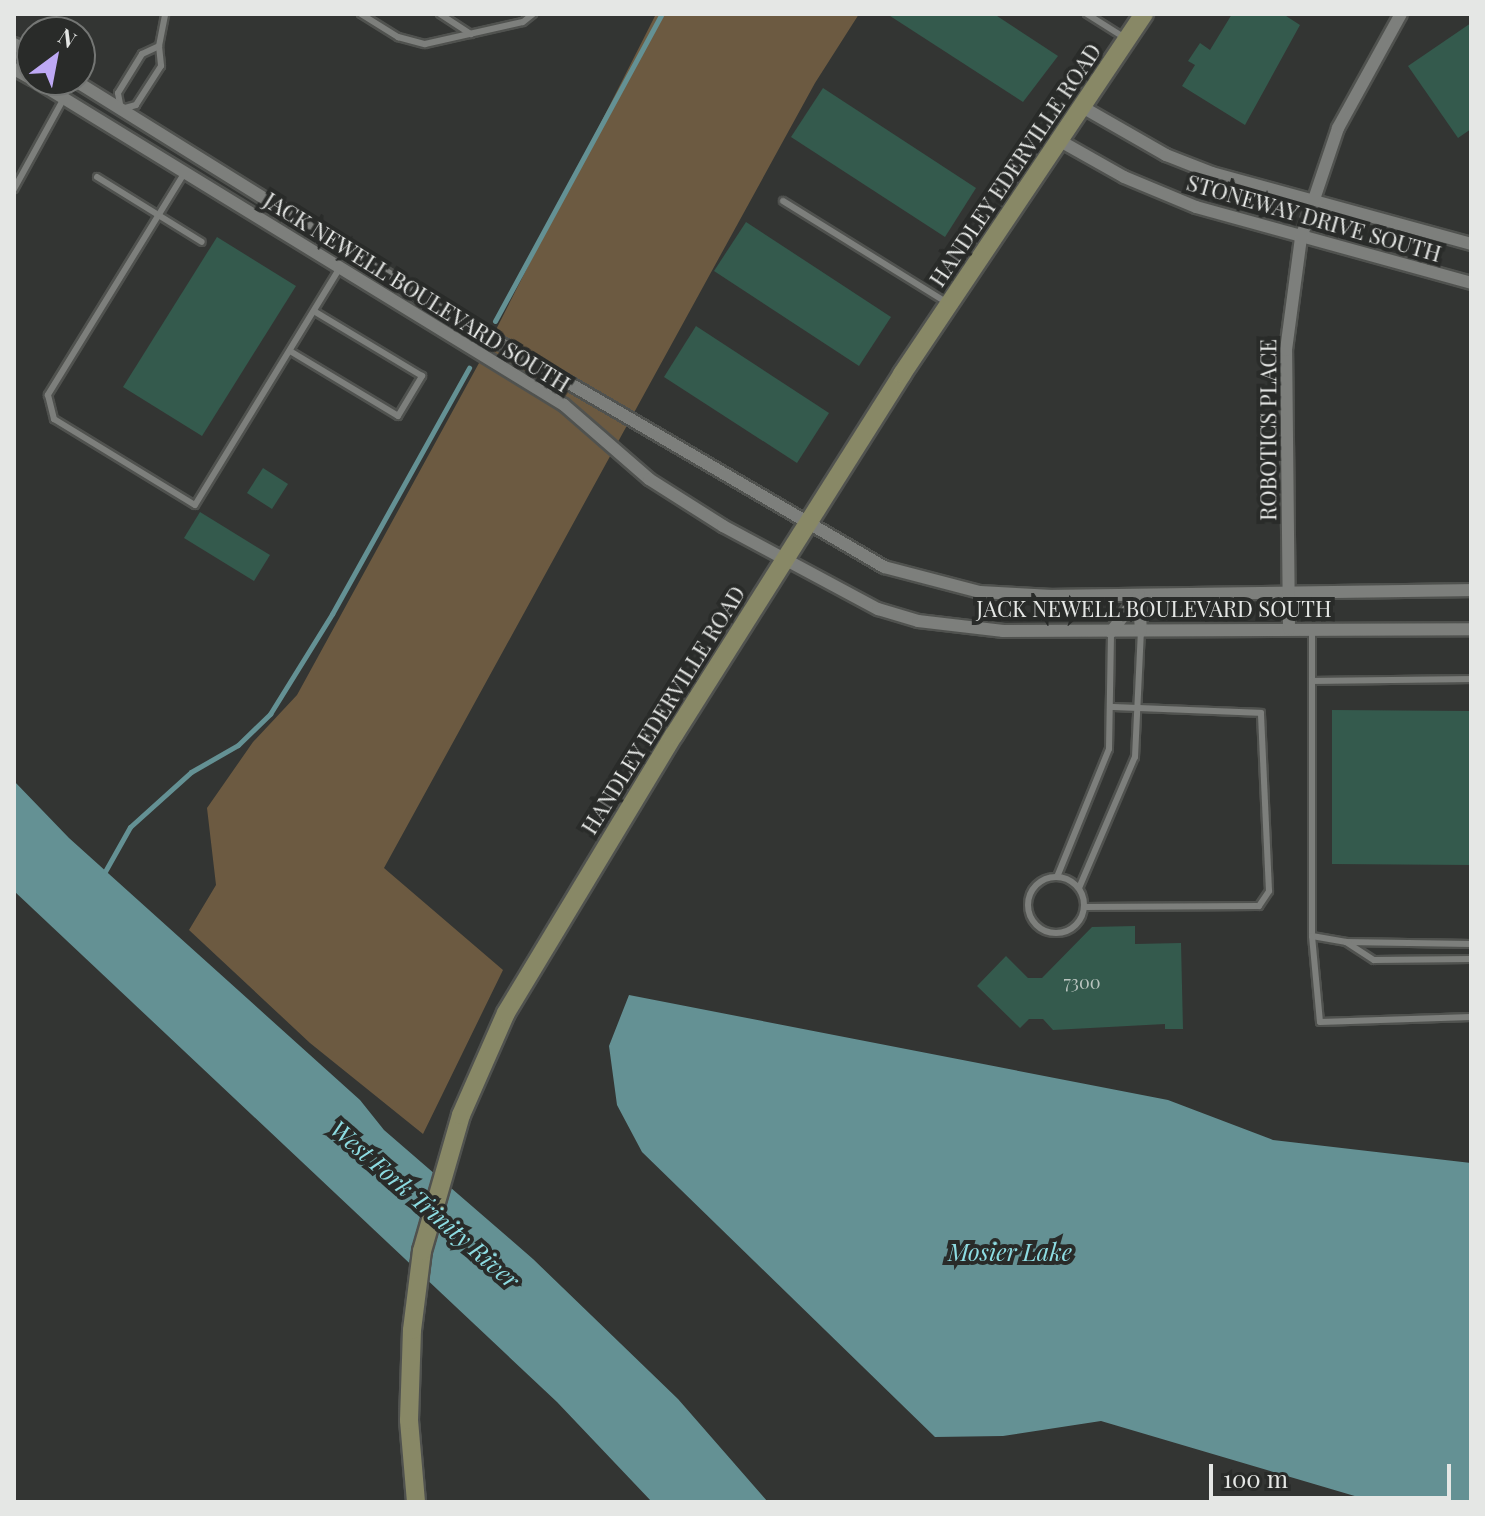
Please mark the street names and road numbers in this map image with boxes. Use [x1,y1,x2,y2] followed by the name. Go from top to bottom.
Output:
[924,38,1106,292] street label: HANDLEY EDERVILLE ROAD
[1183,169,1445,267] street label: STONEWAY DRIVE SOUTH
[259,187,575,397] street label: JACK NEWELL BOULEVARD SOUTH
[1255,339,1281,521] street label: ROBOTICS PLACE
[575,581,751,839] street label: HANDLEY EDERVILLE ROAD
[976,596,1332,622] street label: JACK NEWELL BOULEVARD SOUTH

